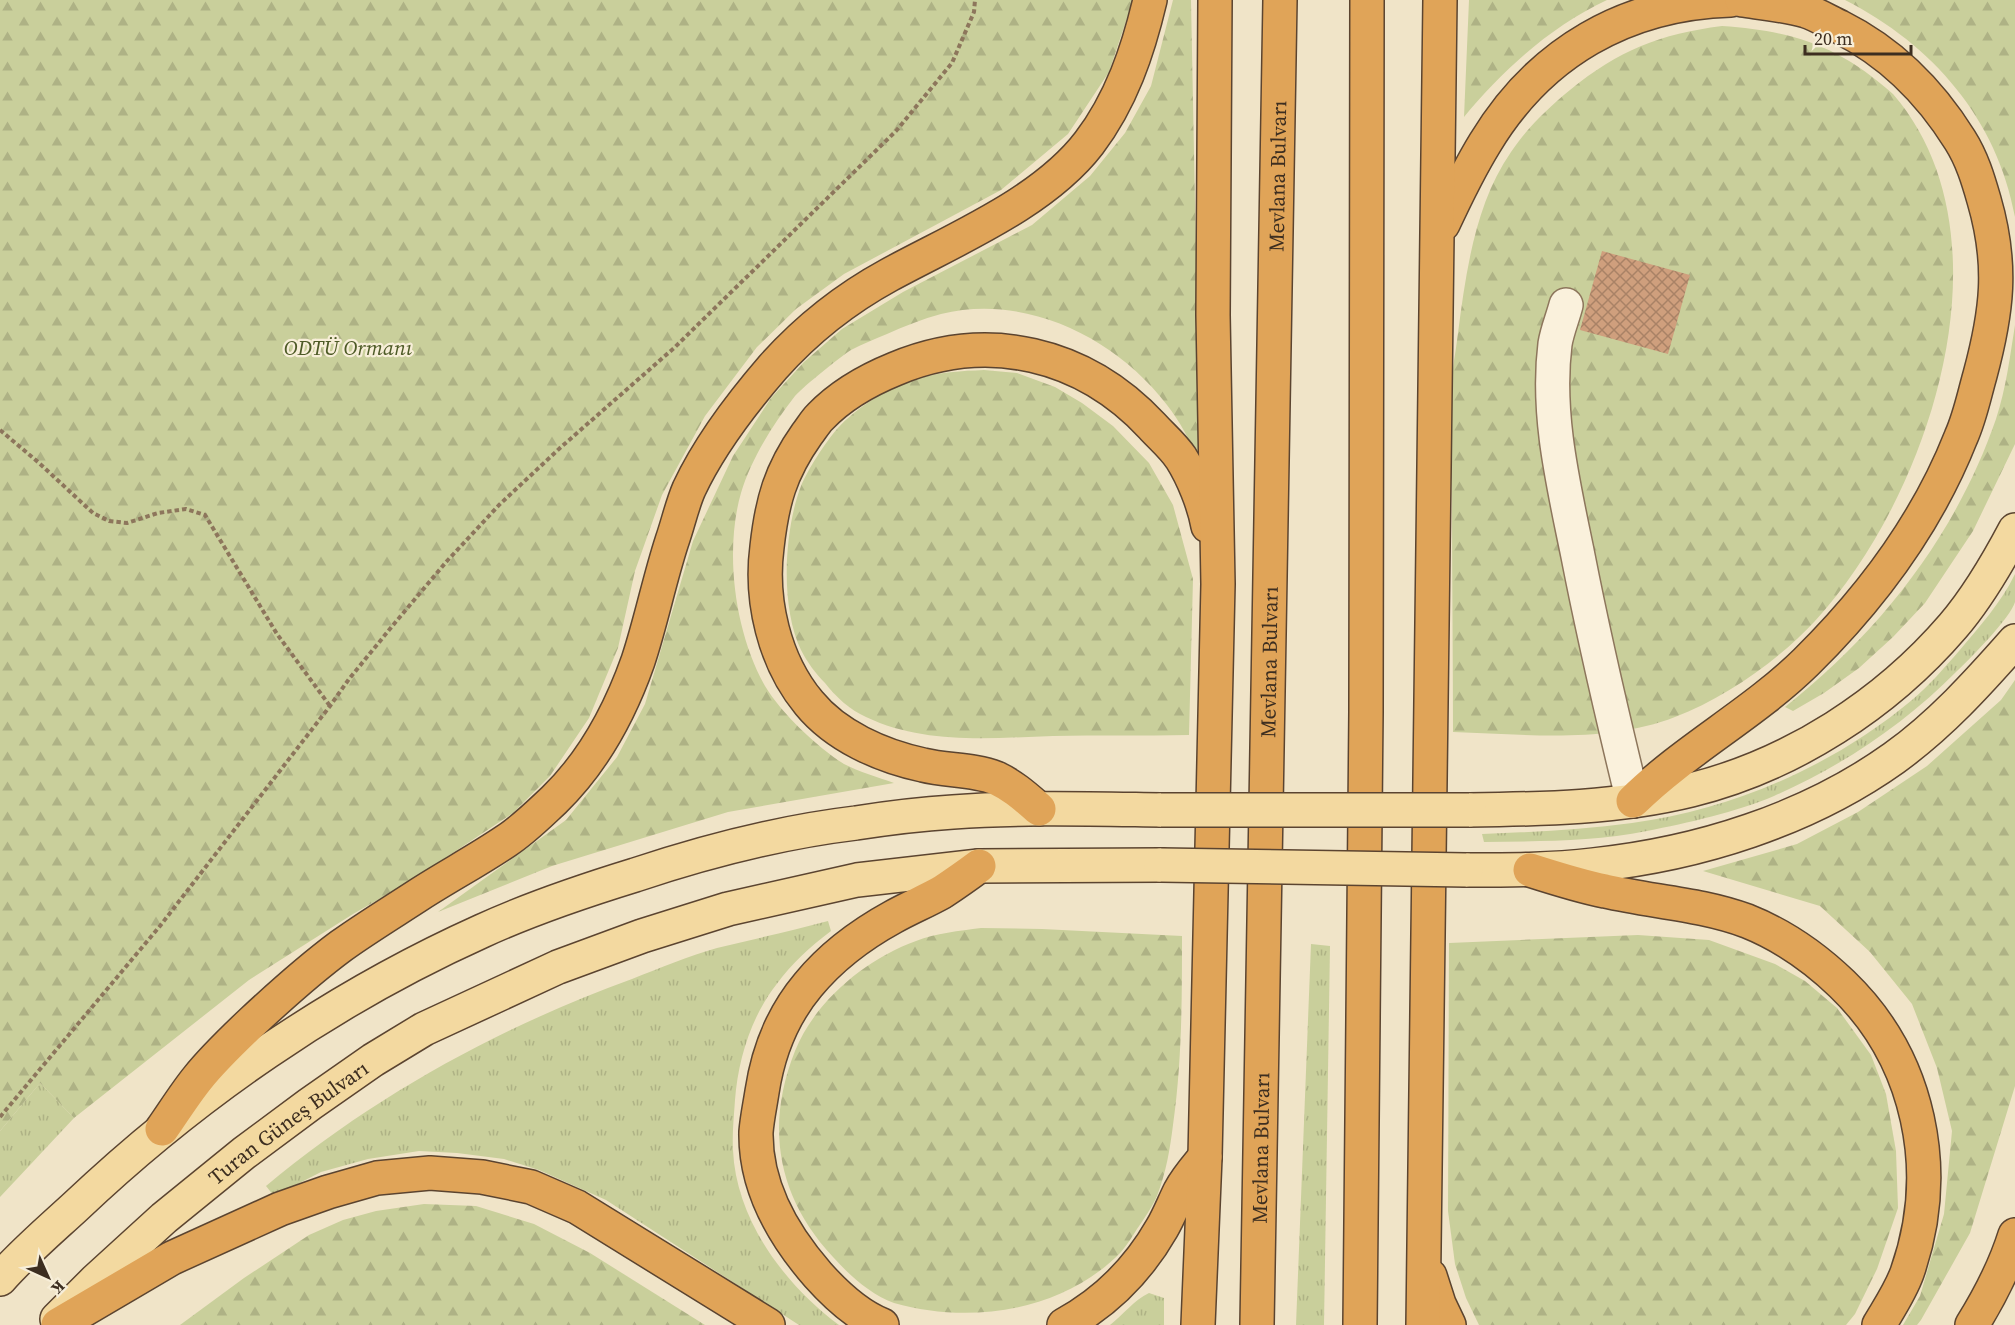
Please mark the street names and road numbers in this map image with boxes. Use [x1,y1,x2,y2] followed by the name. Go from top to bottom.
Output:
[1261,100,1293,252] street label: Mevlana Bulvarı
[1253,586,1284,738] street label: Mevlana Bulvarı
[202,1053,374,1191] street label: Turan Güneş Bulvarı
[1244,1072,1276,1224] street label: Mevlana Bulvarı

